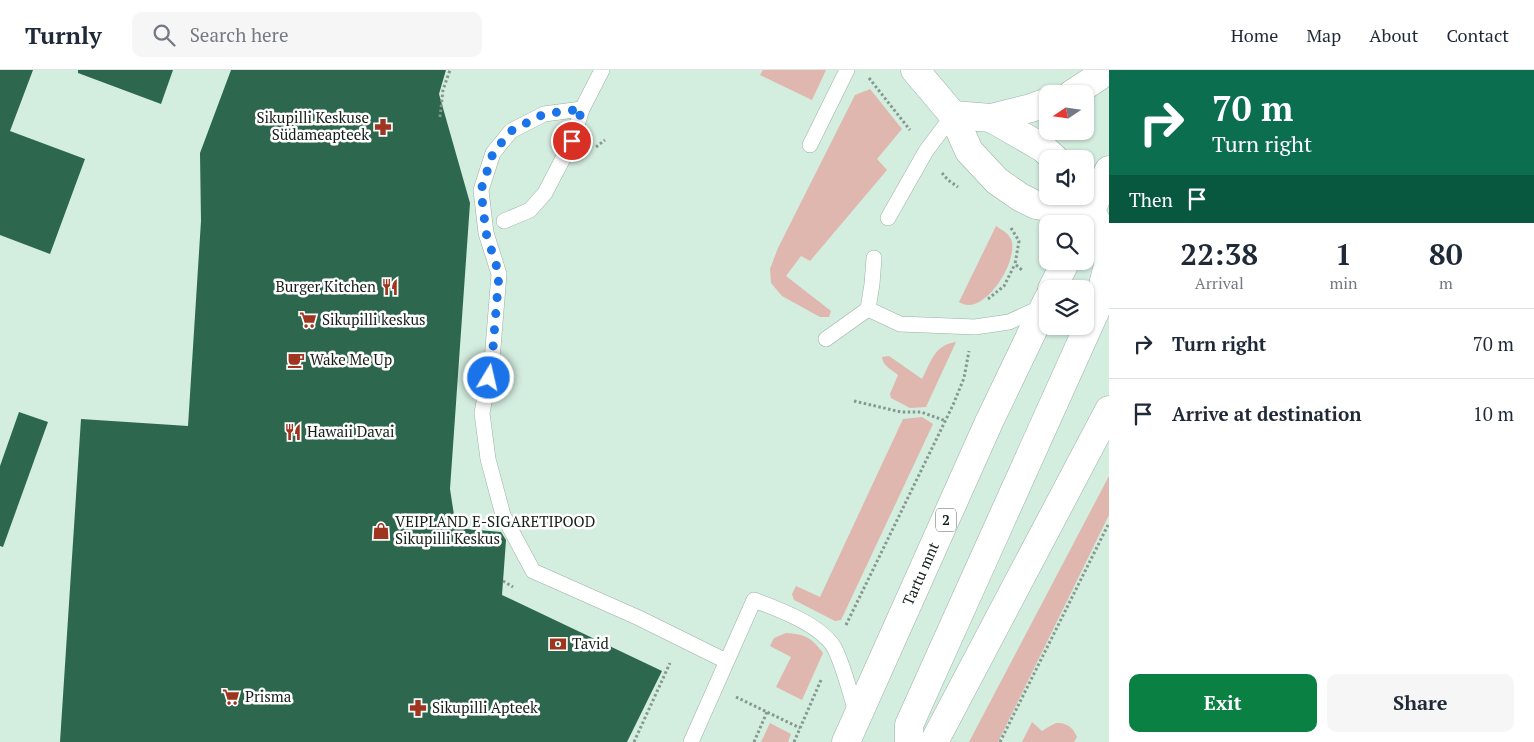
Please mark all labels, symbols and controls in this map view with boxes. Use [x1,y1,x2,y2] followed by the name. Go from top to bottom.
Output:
[132,12,482,57] search box
[25,19,102,51] text: Turnly
[150,21,178,49] icon: search
[190,22,288,47] text: Search here
[1231,23,1278,47] text: Home
[1306,23,1341,47] text: Map
[1369,23,1418,47] text: About
[1446,23,1509,47] text: Contact
[1039,85,1094,140] north arrow
[1039,85,1094,335] map controls
[1212,85,1293,131] text: 70 m
[1129,90,1194,155] icon: right
[256,107,369,144] place label: Sikupilli Keskuse Südameapteek
[373,117,393,137] pharmacy icon: Sikupilli Keskuse Südameapteek
[551,120,593,162] pin
[558,127,586,155] icon: arrive
[1212,129,1312,158] text: Turn right
[1039,150,1094,205] button: sound
[1183,185,1211,213] icon: arrive
[1129,187,1173,212] text: Then
[1039,215,1094,270] button: search
[1180,234,1258,274] text: 22:38
[1335,234,1352,274] text: 1
[1429,234,1463,274] text: 80
[1195,272,1244,294] text: Arrival
[1330,272,1358,294] text: min
[1439,272,1453,294] text: m
[276,276,376,296] place label: Burger Kitchen
[380,277,400,297] restaurant icon: Burger Kitchen
[1039,280,1094,335] button: layers
[322,309,426,329] place label: Sikupilli keskus
[298,310,318,330] supermarket icon: Sikupilli keskus
[1129,330,1157,358] icon: right
[1172,331,1266,356] text: Turn right
[1473,331,1514,356] text: 70 m
[310,349,392,369] place label: Wake Me Up
[286,350,306,370] cafe icon: Wake Me Up
[462,351,514,403] position arrow
[1129,400,1157,428] icon: arrive
[1172,401,1361,426] text: Arrive at destination
[1473,401,1514,426] text: 10 m
[307,421,395,441] place label: Hawaii Davai
[283,422,303,442] restaurant icon: Hawaii Davai
[936,508,956,532] road number: 2
[395,511,595,548] place label: VEIPLAND E-SIGARETIPOOD Sikupilli Keskus
[371,521,391,541] shop icon: VEIPLAND E-SIGARETIPOOD Sikupilli Keskus
[897,538,943,608] street label: Tartu mnt
[572,633,609,653] place label: Tavid
[548,634,568,654] bank icon: Tavid
[1129,674,1317,732] button: Exit
[1327,674,1514,732] button: Share
[245,686,292,706] place label: Prisma
[221,687,241,707] supermarket icon: Prisma
[432,697,538,717] place label: Sikupilli Apteek
[408,698,428,718] pharmacy icon: Sikupilli Apteek

